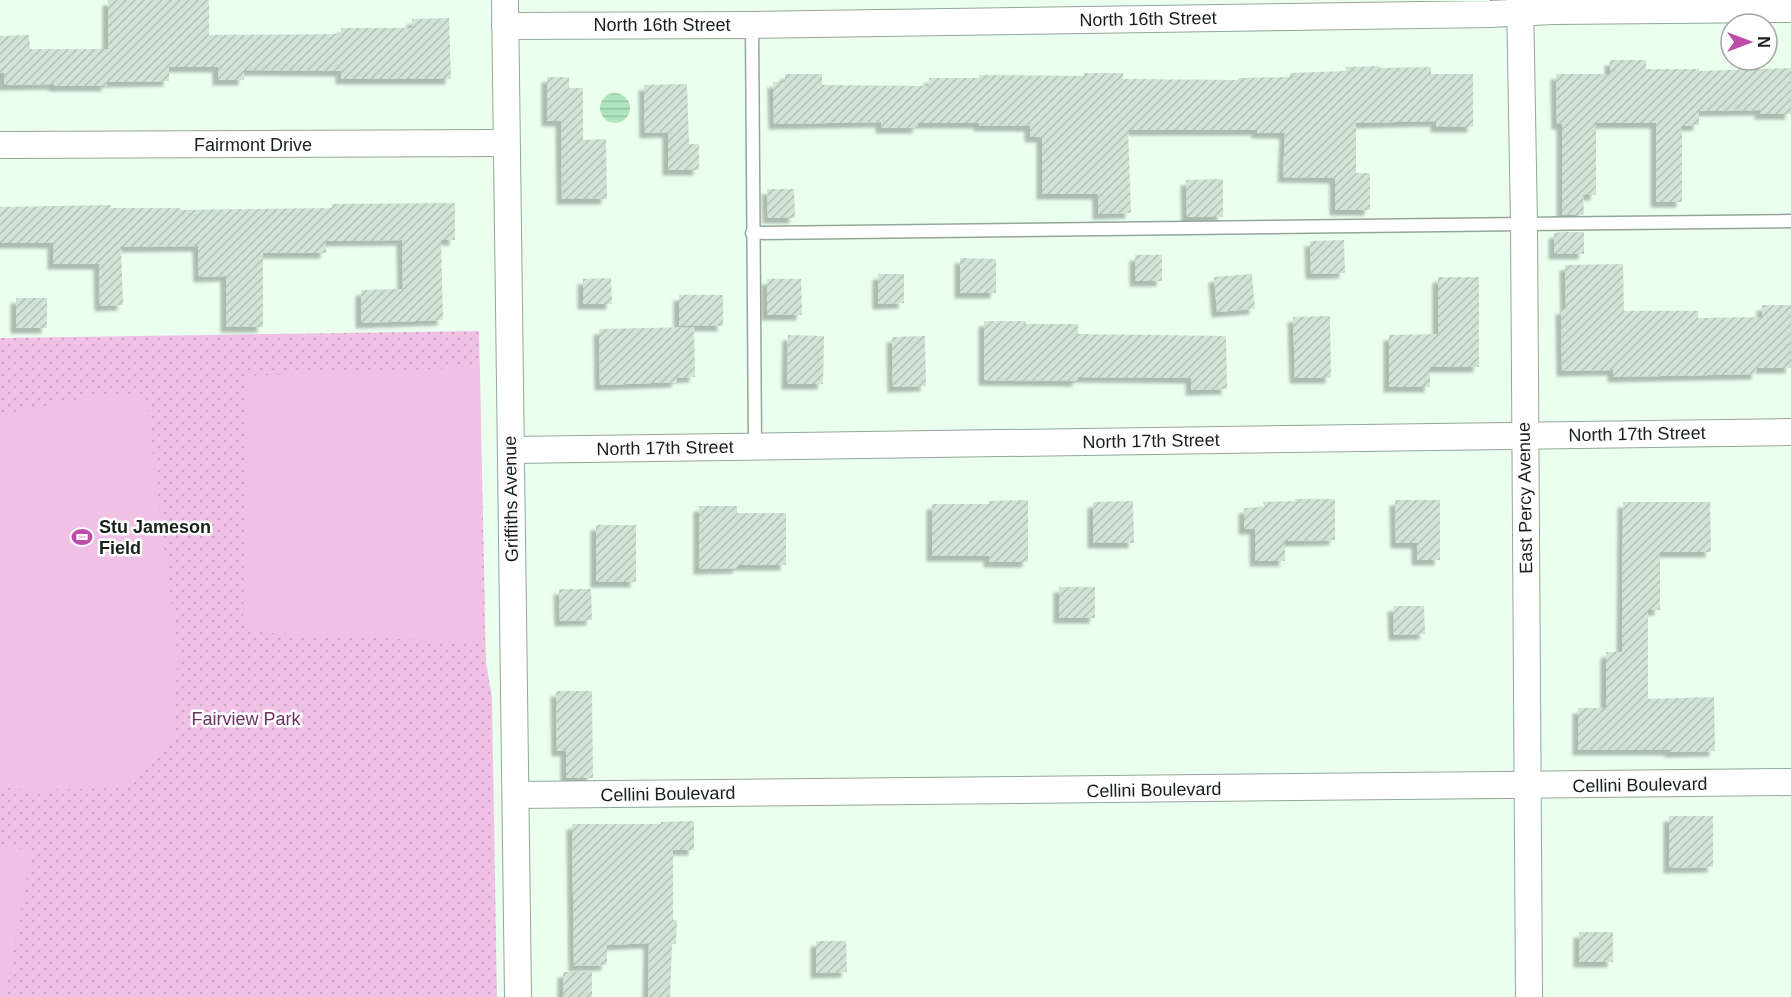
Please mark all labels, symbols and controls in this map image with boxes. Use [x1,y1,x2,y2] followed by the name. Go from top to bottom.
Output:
[1079,8,1217,30] street label: North 16th Street
[1719,12,1779,72] north arrow
[593,15,731,35] street label: North 16th Street
[1755,36,1772,48] text: N
[194,135,312,155] street label: Fairmont Drive
[1514,422,1536,574] street label: East Percy Avenue
[1568,423,1706,445] street label: North 17th Street
[1082,430,1220,452] street label: North 17th Street
[500,436,522,562] street label: Griffiths Avenue
[596,437,734,459] street label: North 17th Street
[99,517,211,558] place label: Stu Jameson Field
[70,525,94,549] sports icon: Stu Jameson Field
[191,709,302,729] park label: Fairview Park
[1572,774,1708,796] street label: Cellini Boulevard
[1086,779,1222,801] street label: Cellini Boulevard
[600,783,736,805] street label: Cellini Boulevard

